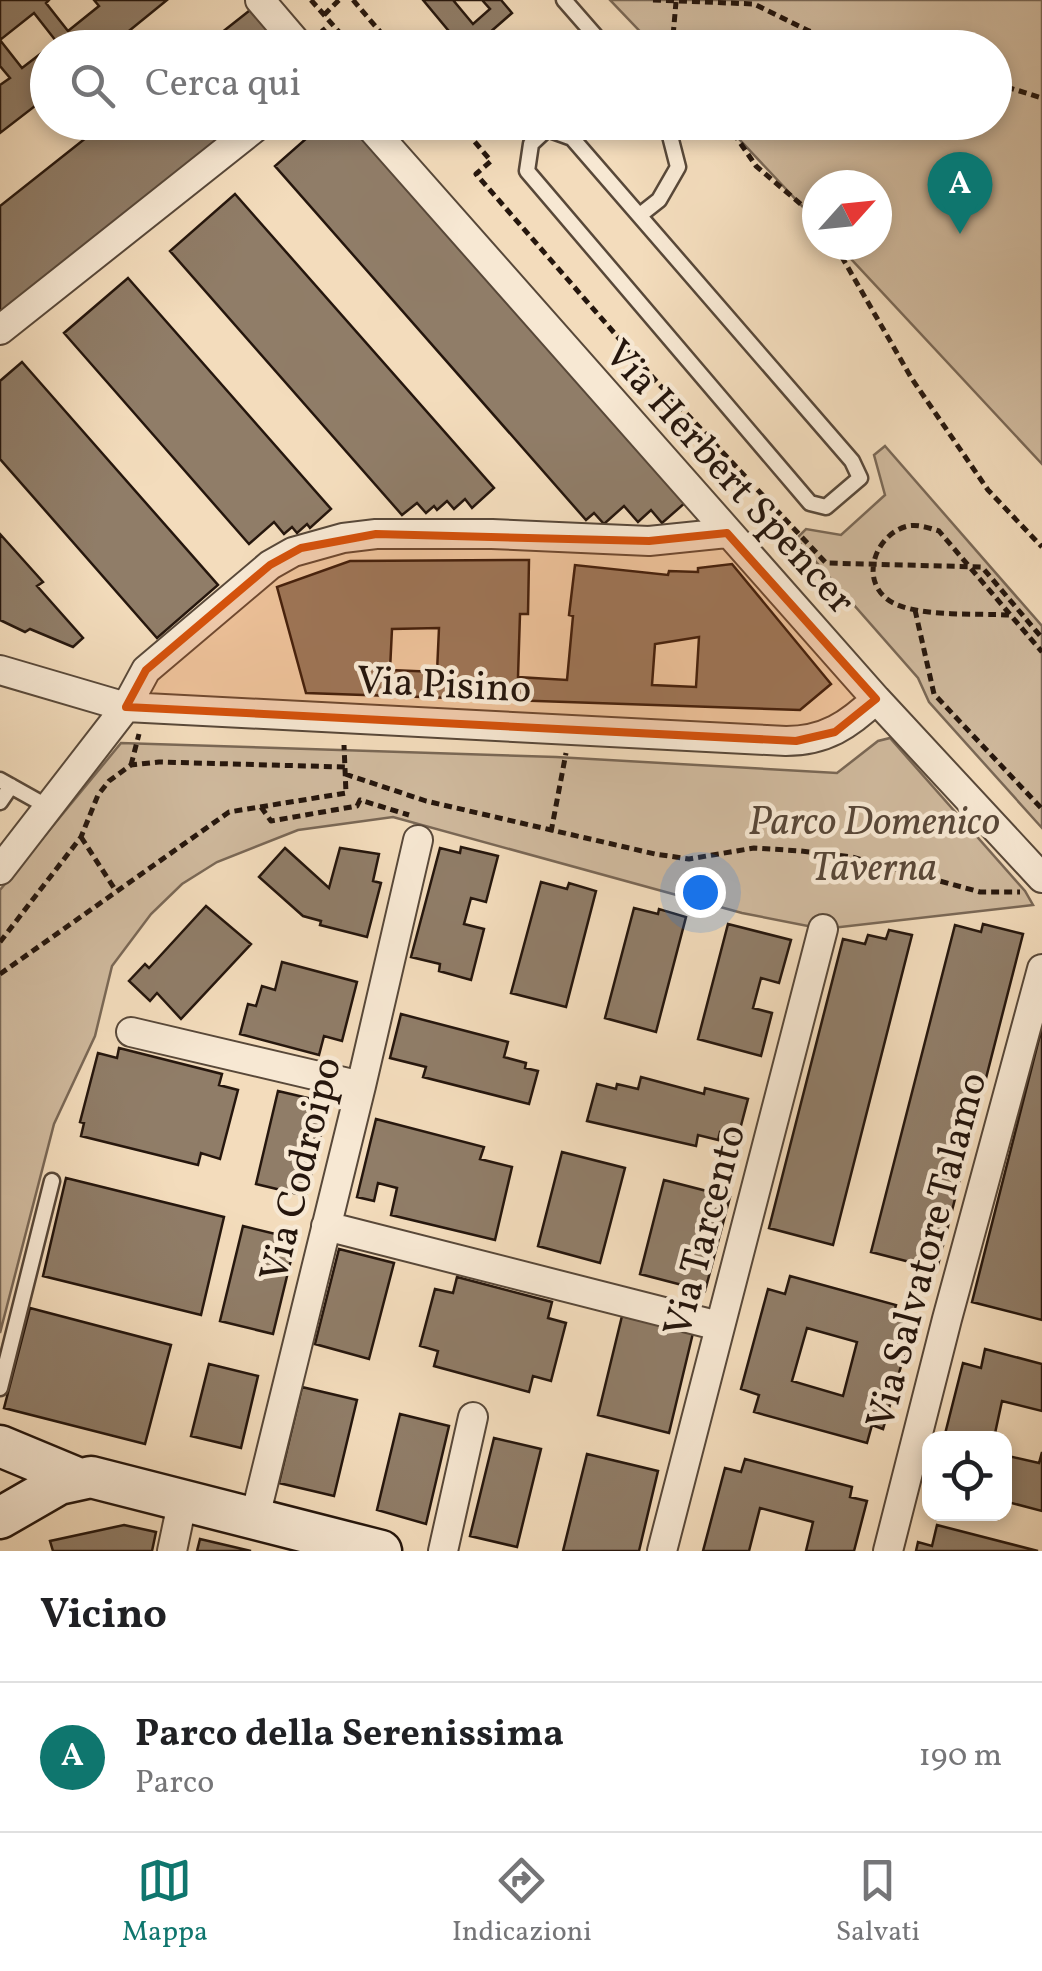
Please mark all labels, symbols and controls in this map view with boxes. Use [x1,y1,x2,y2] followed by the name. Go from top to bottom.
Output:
[30,30,1012,140] search box
[65,58,120,113] icon: search
[145,59,301,112] text: Cerca qui
[928,152,992,234] pin: A
[802,170,892,260] north arrow
[589,329,867,628] street label: Via Herbert Spencer
[355,654,533,720] street label: Via Pisino
[748,796,1000,898] park label: Parco Domenico Taverna
[675,867,726,918] your location
[248,1052,358,1288] street label: Via Codroipo
[854,1067,1003,1435] street label: Via Salvatore Talamo
[652,1119,762,1343] street label: Via Tarcento
[922,1431,1012,1521] map controls
[922,1431,1012,1521] button: locate
[40,1587,167,1646] text: Vicino
[135,1709,564,1762] text: Parco della Serenissima
[61,1735,84,1779] text: A
[918,1735,1002,1779] text: 190 m
[135,1762,214,1806] text: Parco
[122,1853,208,1952] tab: Mappa
[452,1853,592,1952] tab: Indicazioni
[836,1853,920,1952] tab: Salvati

